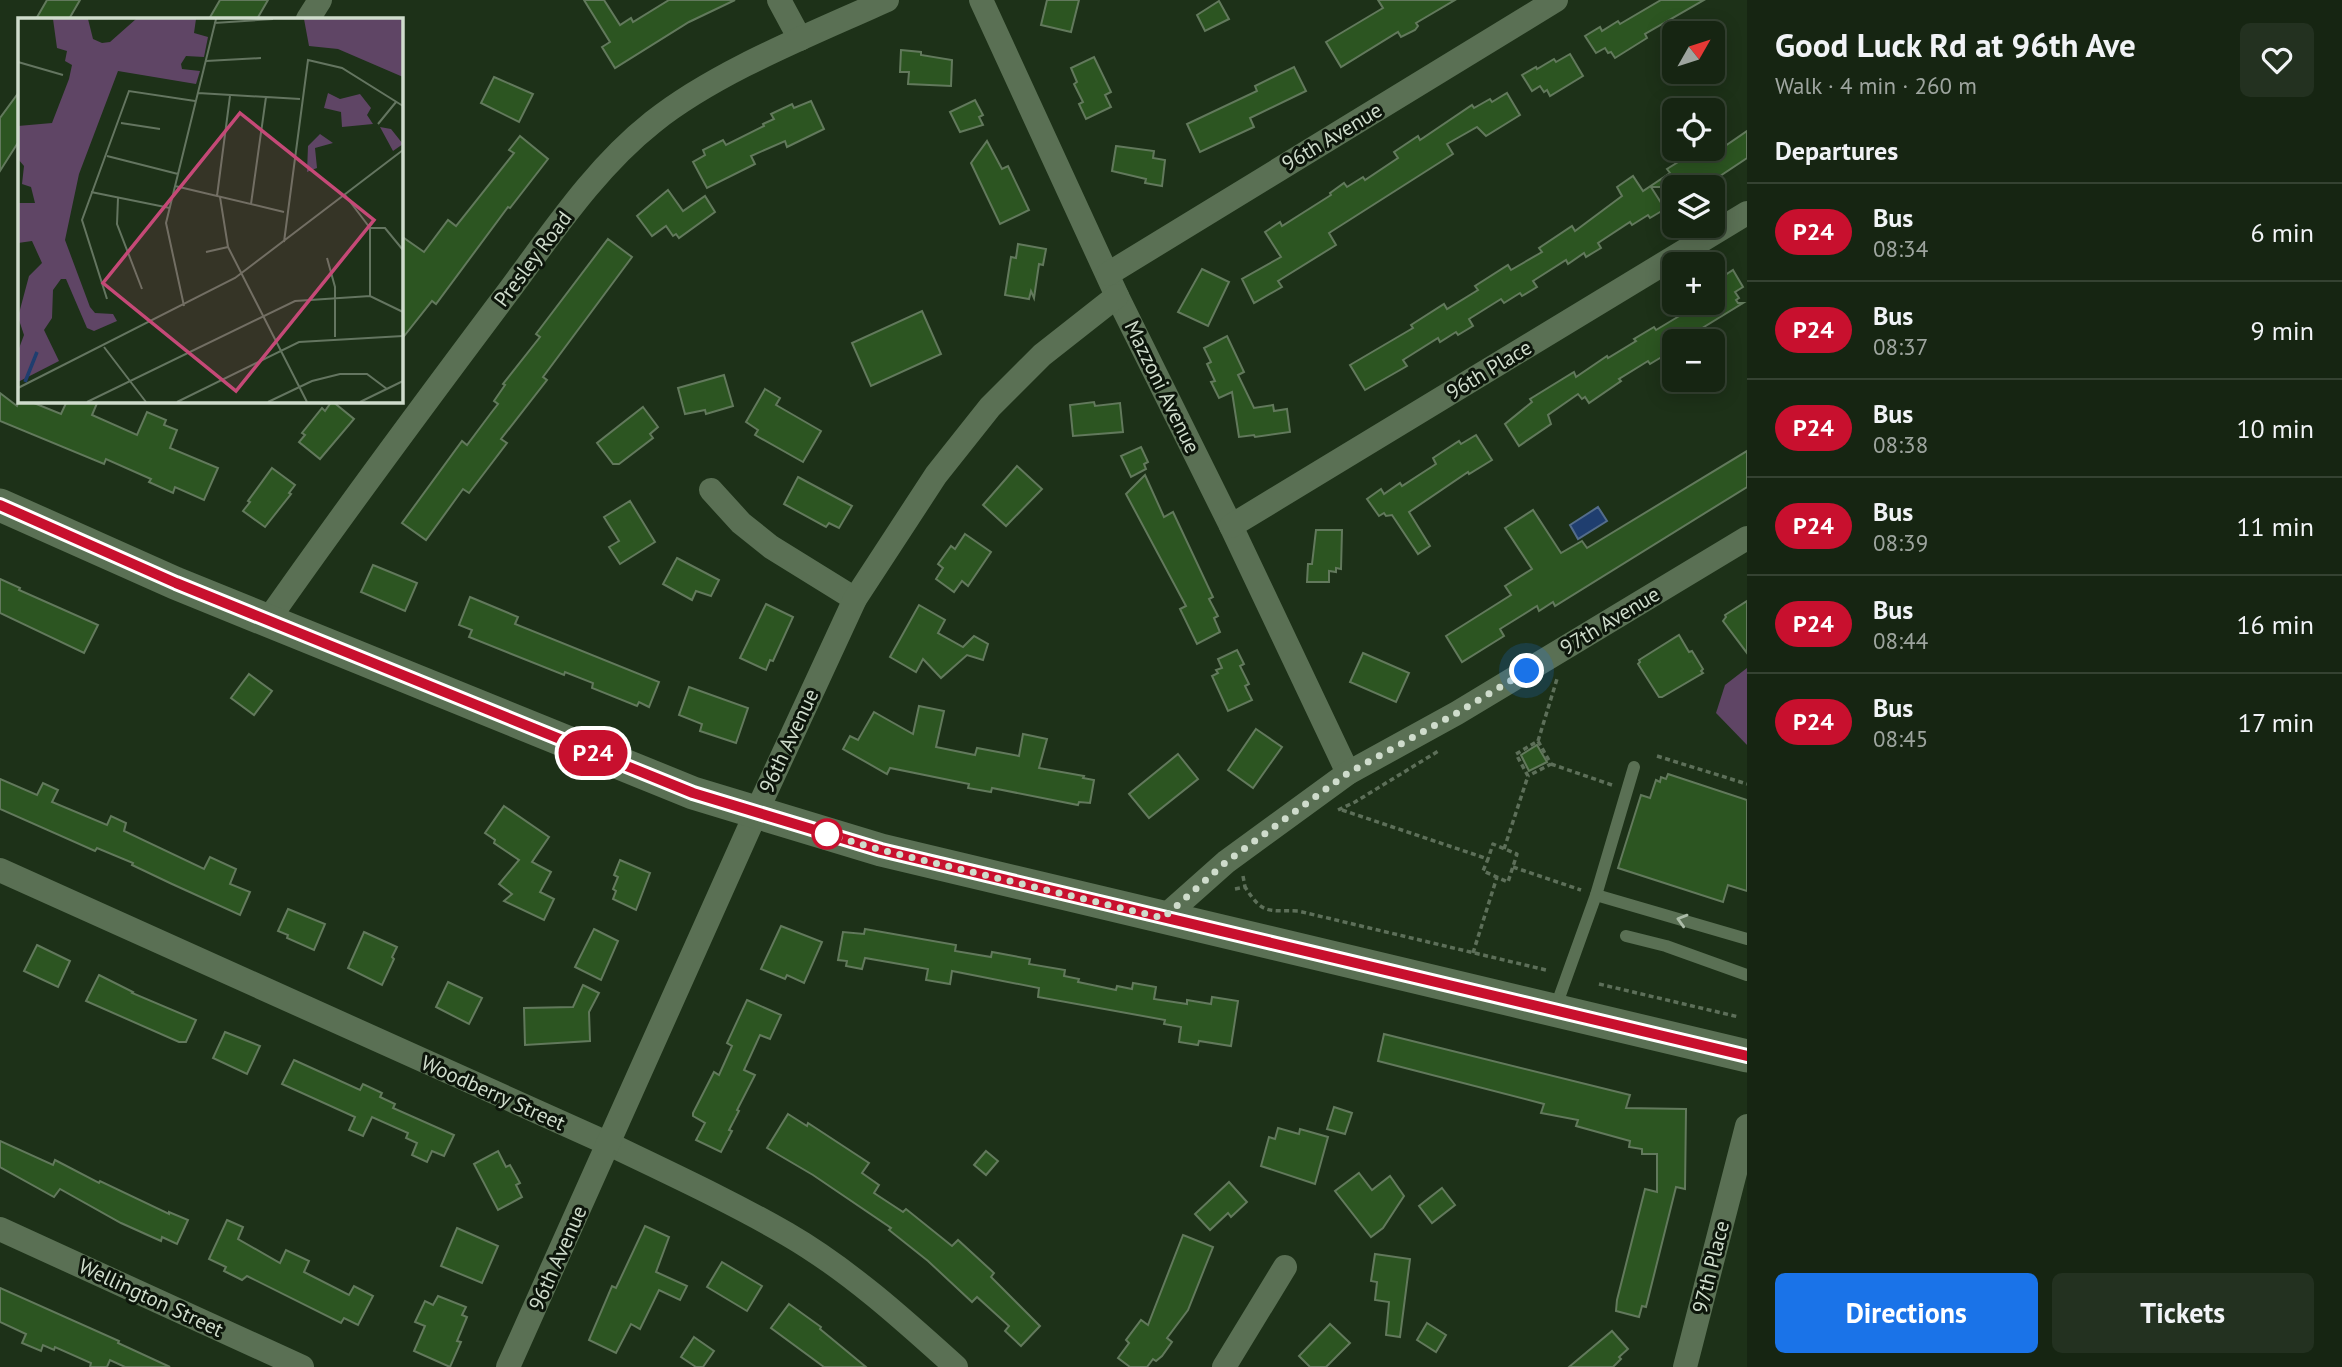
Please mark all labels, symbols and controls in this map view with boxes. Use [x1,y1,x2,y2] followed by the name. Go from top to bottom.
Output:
[18,18,402,402] inset map
[1662,21,1726,84] north arrow
[1662,21,1725,392] map controls
[1775,23,2136,66] text: Good Luck Rd at 96th Ave
[2240,23,2314,97] button: heart
[1775,71,1977,100] text: Walk · 4 min · 260 m
[1277,96,1387,177] street label: 96th Avenue
[1662,98,1725,161] button: locate
[1775,134,1898,167] text: Departures
[1662,175,1725,238] button: layers
[1873,201,1913,234] text: Bus
[488,205,577,312] street label: Presley Road
[1793,216,1834,247] text: P24
[2251,216,2314,249] text: 6 min
[1873,234,1928,263] text: 08:34
[1662,252,1725,315] button: +
[1873,299,1913,332] text: Bus
[1793,314,1834,345] text: P24
[2251,314,2314,347] text: 9 min
[1119,316,1206,458] street label: Mazzoni Avenue
[1662,329,1725,392] button: −
[1873,332,1928,361] text: 08:37
[1441,334,1536,406] street label: 96th Place
[1873,397,1913,430] text: Bus
[1793,412,1834,443] text: P24
[2236,412,2314,445] text: 10 min
[1873,430,1928,459] text: 08:38
[1873,495,1913,528] text: Bus
[1793,510,1834,541] text: P24
[2236,510,2314,543] text: 11 min
[1873,528,1928,557] text: 08:39
[1555,580,1664,661] street label: 97th Avenue
[1873,593,1913,626] text: Bus
[1793,608,1834,639] text: P24
[2236,608,2314,641] text: 16 min
[1873,626,1928,655] text: 08:44
[1509,653,1544,688] your location
[753,684,824,797] street label: 96th Avenue
[1873,691,1913,724] text: Bus
[1793,706,1834,737] text: P24
[2238,706,2314,739] text: 17 min
[1873,724,1928,753] text: 08:45
[553,730,633,776] line badge: P24
[573,737,613,768] text: P24
[812,819,842,849] unlabelled marker
[1676,913,1688,928] one-way arrow
[417,1049,569,1136] street label: Woodberry Street
[522,1201,593,1314] street label: 96th Avenue
[1686,1218,1735,1316] street label: 97th Place
[74,1252,228,1343] street label: Wellington Street
[1775,1273,2038,1353] button: Directions
[2052,1273,2314,1353] button: Tickets

